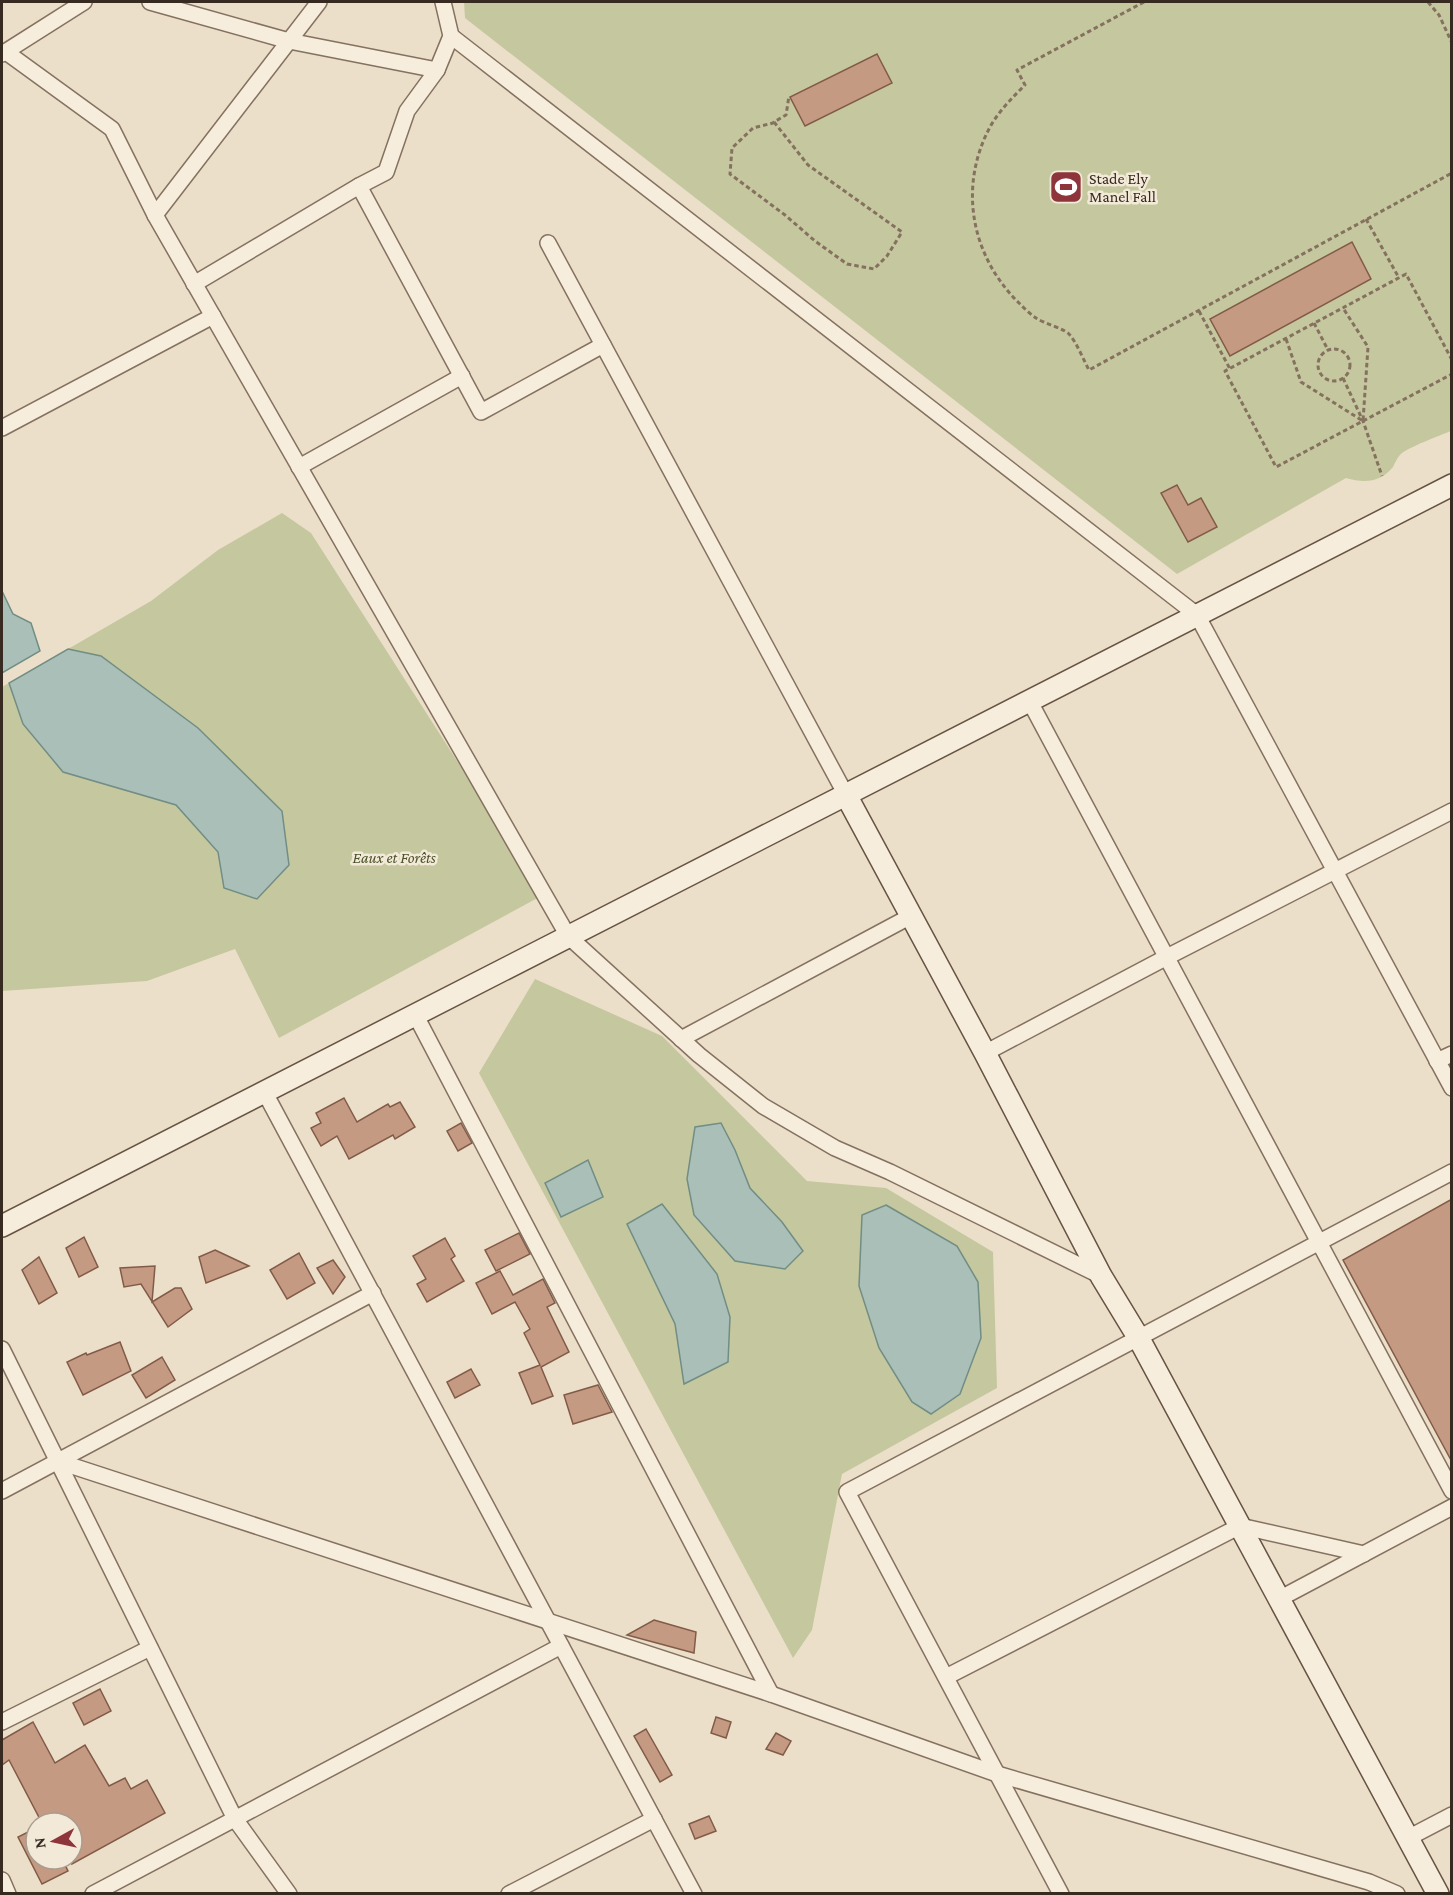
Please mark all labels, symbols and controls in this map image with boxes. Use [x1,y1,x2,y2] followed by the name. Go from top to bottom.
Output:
[1048,169,1084,205] sports icon: Stade Ely Manel Fall
[1089,170,1156,205] place label: Stade Ely Manel Fall
[352,849,436,866] park label: Eaux et Forêts
[24,1811,84,1871] north arrow
[30,1836,49,1850] text: N

